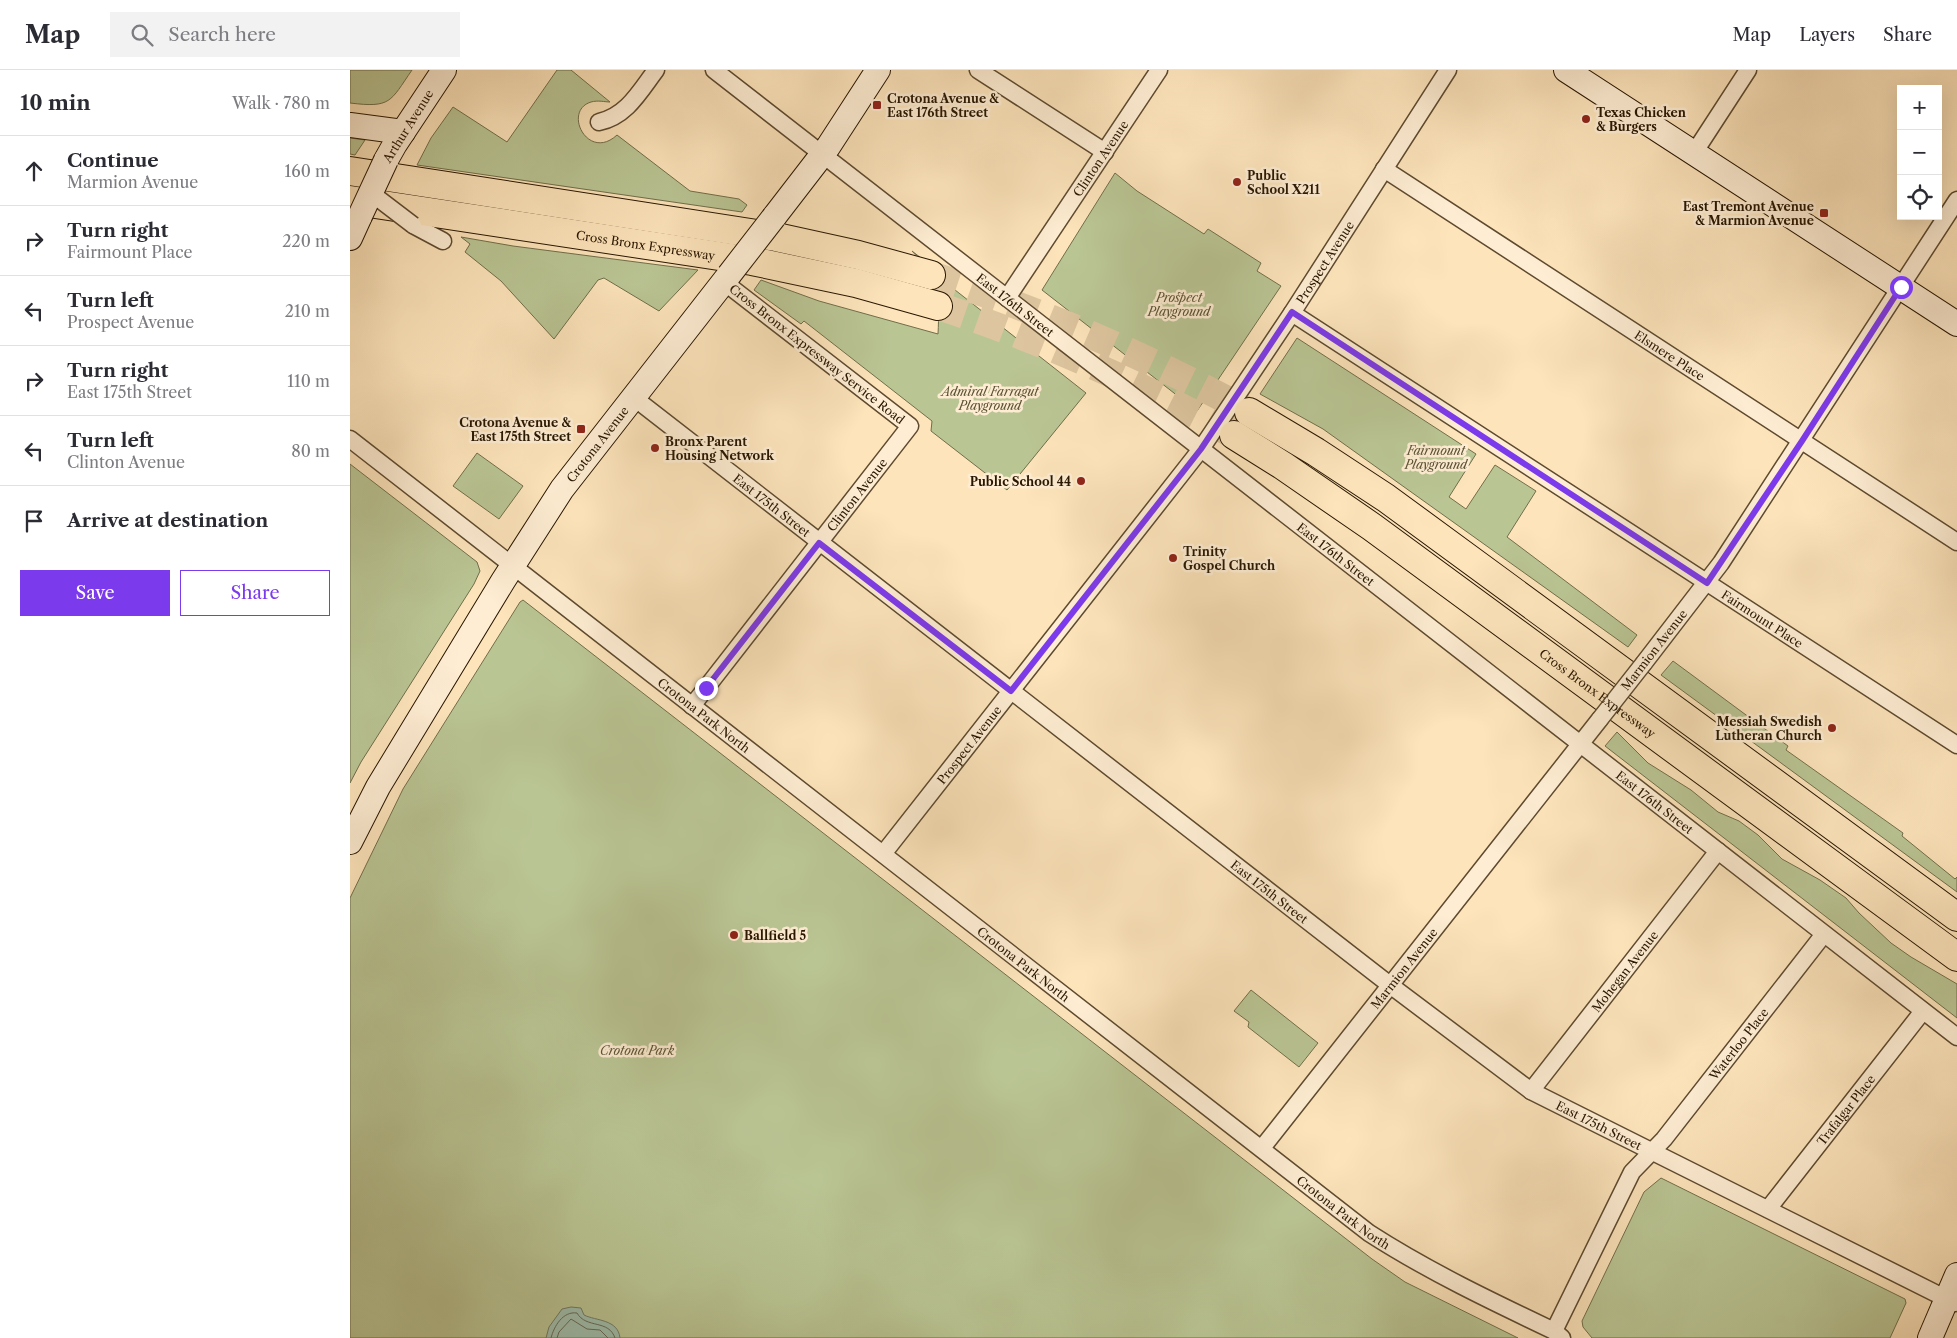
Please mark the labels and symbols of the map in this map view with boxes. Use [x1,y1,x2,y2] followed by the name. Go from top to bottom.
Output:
[379,86,437,166] street label: Arthur Avenue
[887,91,999,120] place label: Crotona Avenue & East 176th Street
[871,99,883,111] marker: Crotona Avenue & East 176th Street
[1596,105,1687,134] place label: Texas Chicken & Burgers
[1580,113,1592,125] marker: Texas Chicken & Burgers
[1069,117,1131,199] street label: Clinton Avenue
[1247,168,1321,197] place label: Public School X211
[1231,176,1243,188] marker: Public School X211
[1683,199,1814,228] place label: East Tremont Avenue & Marmion Avenue
[1818,207,1830,219] marker: East Tremont Avenue & Marmion Avenue
[1293,218,1357,306] street label: Prospect Avenue
[575,227,716,263] street label: Cross Bronx Expressway
[974,270,1058,340] street label: East 176th Street
[1890,276,1913,299] route start
[726,281,908,427] street label: Cross Bronx Expressway Service Road
[1147,290,1212,319] park label: Prospect Playground
[1632,327,1708,383] street label: Elsmere Place
[939,384,1039,413] park label: Admiral Farragut Playground
[563,403,632,485] street label: Crotona Avenue
[459,415,571,444] place label: Crotona Avenue & East 175th Street
[575,423,587,435] marker: Crotona Avenue & East 175th Street
[665,434,775,463] place label: Bronx Parent Housing Network
[649,442,661,454] marker: Bronx Parent Housing Network
[1404,443,1469,472] park label: Fairmount Playground
[824,455,890,534] street label: Clinton Avenue
[730,470,814,540] street label: East 175th Street
[970,474,1071,489] place label: Public School 44
[1075,475,1087,487] marker: Public School 44
[1294,519,1378,589] street label: East 176th Street
[1183,544,1276,573] place label: Trinity Gospel Church
[1167,552,1179,564] marker: Trinity Gospel Church
[1719,587,1806,651] street label: Fairmount Place
[1618,606,1690,693] street label: Marmion Avenue
[1537,645,1659,741] street label: Cross Bronx Expressway
[655,674,754,756] street label: Crotona Park North
[695,677,718,700] route end
[933,702,1004,787] street label: Prospect Avenue
[1715,714,1823,743] place label: Messiah Swedish Lutheran Church
[1826,722,1838,734] marker: Messiah Swedish Lutheran Church
[1613,767,1697,837] street label: East 176th Street
[1228,857,1312,927] street label: East 175th Street
[974,923,1073,1005] street label: Crotona Park North
[1367,925,1440,1011] street label: Marmion Avenue
[1588,927,1661,1015] street label: Mohegan Avenue
[744,928,807,943] place label: Ballfield 5
[728,929,740,941] marker: Ballfield 5
[1705,1005,1771,1083] street label: Waterloo Place
[600,1043,675,1058] park label: Crotona Park
[1813,1071,1878,1148] street label: Trafalgar Place
[1554,1097,1645,1153] street label: East 175th Street
[1294,1172,1393,1252] street label: Crotona Park North

